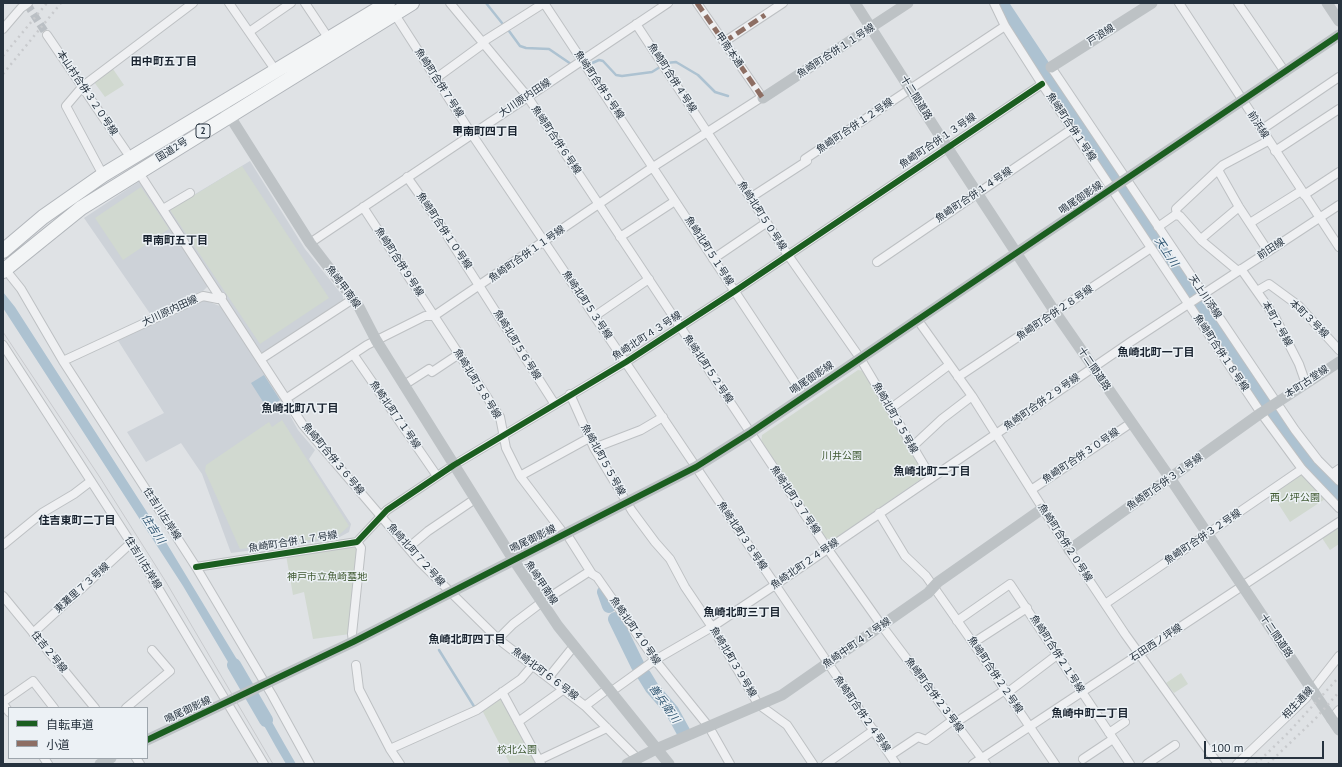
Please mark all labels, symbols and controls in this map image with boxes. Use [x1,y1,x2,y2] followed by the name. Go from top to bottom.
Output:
[795,21,877,81] street label: 魚崎町合併１１号線
[1085,22,1117,48] street label: 戸浪線
[713,30,745,70] street label: 甲南本通
[645,41,699,115] street label: 魚崎町合併４号線
[412,46,466,120] street label: 魚崎町合併７号線
[54,48,120,138] street label: 本山村合併３２０号線
[572,48,626,122] street label: 魚崎町合併５号線
[131,55,197,69] district label: 田中町五丁目
[898,74,934,122] street label: 十二間道路
[497,76,553,120] street label: 大川原内田線
[1044,90,1098,164] street label: 魚崎町合併１号線
[814,96,896,156] street label: 魚崎町合併１２号線
[529,103,583,177] street label: 魚崎町合併６号線
[1245,109,1271,141] street label: 前浜線
[897,111,979,171] street label: 魚崎町合併１３号線
[196,124,210,138] road number: 2
[452,125,518,139] district label: 甲南町四丁目
[154,136,190,164] street label: 国道2号
[933,165,1015,225] street label: 魚崎町合併１４号線
[735,179,789,253] street label: 魚崎北町５０号線
[1057,179,1105,217] street label: 鳴尾御影線
[414,190,474,272] street label: 魚崎町合併１０号線
[682,214,736,288] street label: 魚崎北町５１号線
[487,223,567,285] street label: 魚崎町合併１１号線
[372,225,426,299] street label: 魚崎町合併９号線
[142,234,208,248] district label: 甲南町五丁目
[1151,235,1181,269] water label: 天上川
[1255,236,1287,262] street label: 前田線
[323,263,363,311] street label: 魚崎甲南線
[560,268,614,342] street label: 魚崎北町５３号線
[1186,273,1224,321] street label: 天上川添線
[1014,283,1096,343] street label: 魚崎町合併２８号線
[140,293,200,329] street label: 大川原内田線
[1287,297,1331,341] street label: 本町３号線
[1259,299,1295,349] street label: 本町２号線
[491,308,543,382] street label: 魚崎北町５６号線
[610,309,684,363] street label: 魚崎北町４３号線
[1191,312,1251,394] street label: 魚崎町合併１８号線
[681,332,735,406] street label: 魚崎北町５２号線
[1075,345,1113,393] street label: 十二間道路
[1118,346,1194,360] district label: 魚崎北町一丁目
[451,347,503,421] street label: 魚崎北町５８号線
[788,359,836,397] street label: 鳴尾御影線
[1283,363,1331,401] street label: 本町古堂線
[1002,371,1082,433] street label: 魚崎町合併２９号線
[367,379,423,451] street label: 魚崎北町７１号線
[870,380,920,456] street label: 魚崎北町３５号線
[262,402,338,416] district label: 魚崎北町八丁目
[299,421,367,497] street label: 魚崎町合併３６号線
[578,422,628,498] street label: 魚崎北町５５号線
[1040,426,1122,486] street label: 魚崎町合併３０号線
[822,450,862,462] park label: 川井公園
[1125,451,1205,513] street label: 魚崎町合併３１号線
[768,463,822,537] street label: 魚崎北町３７号線
[894,465,970,479] district label: 魚崎北町二丁目
[141,486,183,542] street label: 住吉川左岸線
[1270,492,1320,504] park label: 西ノ坪公園
[715,499,769,573] street label: 魚崎北町３８号線
[1035,502,1095,584] street label: 魚崎町合併２０号線
[1162,507,1244,567] street label: 魚崎町合併３２号線
[138,512,168,546] water label: 住吉川
[39,514,115,528] district label: 住吉東町二丁目
[385,521,447,589] street label: 魚崎北町７２号線
[508,523,558,555] street label: 鳴尾御影線
[248,529,338,555] street label: 魚崎町合併１７号線
[122,534,164,592] street label: 住吉川右岸線
[769,536,841,592] street label: 魚崎北町２４号線
[522,559,560,607] street label: 魚崎甲南線
[52,560,112,616] street label: 東灘里７３号線
[287,571,367,583] park label: 神戸市立魚崎墓地
[607,595,663,667] street label: 魚崎北町４０号線
[704,606,780,620] district label: 魚崎北町三丁目
[1257,612,1295,660] street label: 十二間道路
[1027,613,1087,695] street label: 魚崎町合併２１号線
[821,615,893,671] street label: 魚崎中町４１号線
[1128,622,1184,664] street label: 石田西ノ坪線
[707,625,759,699] street label: 魚崎北町３９号線
[29,629,69,675] street label: 住吉２号線
[429,633,505,647] district label: 魚崎北町四丁目
[965,634,1025,716] street label: 魚崎町合併２２号線
[509,645,581,703] street label: 魚崎北町６６号線
[902,655,966,735] street label: 魚崎町合併２３号線
[831,674,893,754] street label: 魚崎町合併２４号線
[646,682,682,726] water label: 善兵衛川
[1280,684,1316,722] street label: 相生通線
[163,694,213,726] street label: 鳴尾御影線
[8,707,148,759] legend
[1052,707,1128,721] district label: 魚崎中町二丁目
[46,717,94,732] text: 自転車道
[1206,733,1326,759] scale bar
[46,737,70,752] text: 小道
[1211,740,1244,755] text: 100 m
[497,744,537,756] park label: 校北公園

